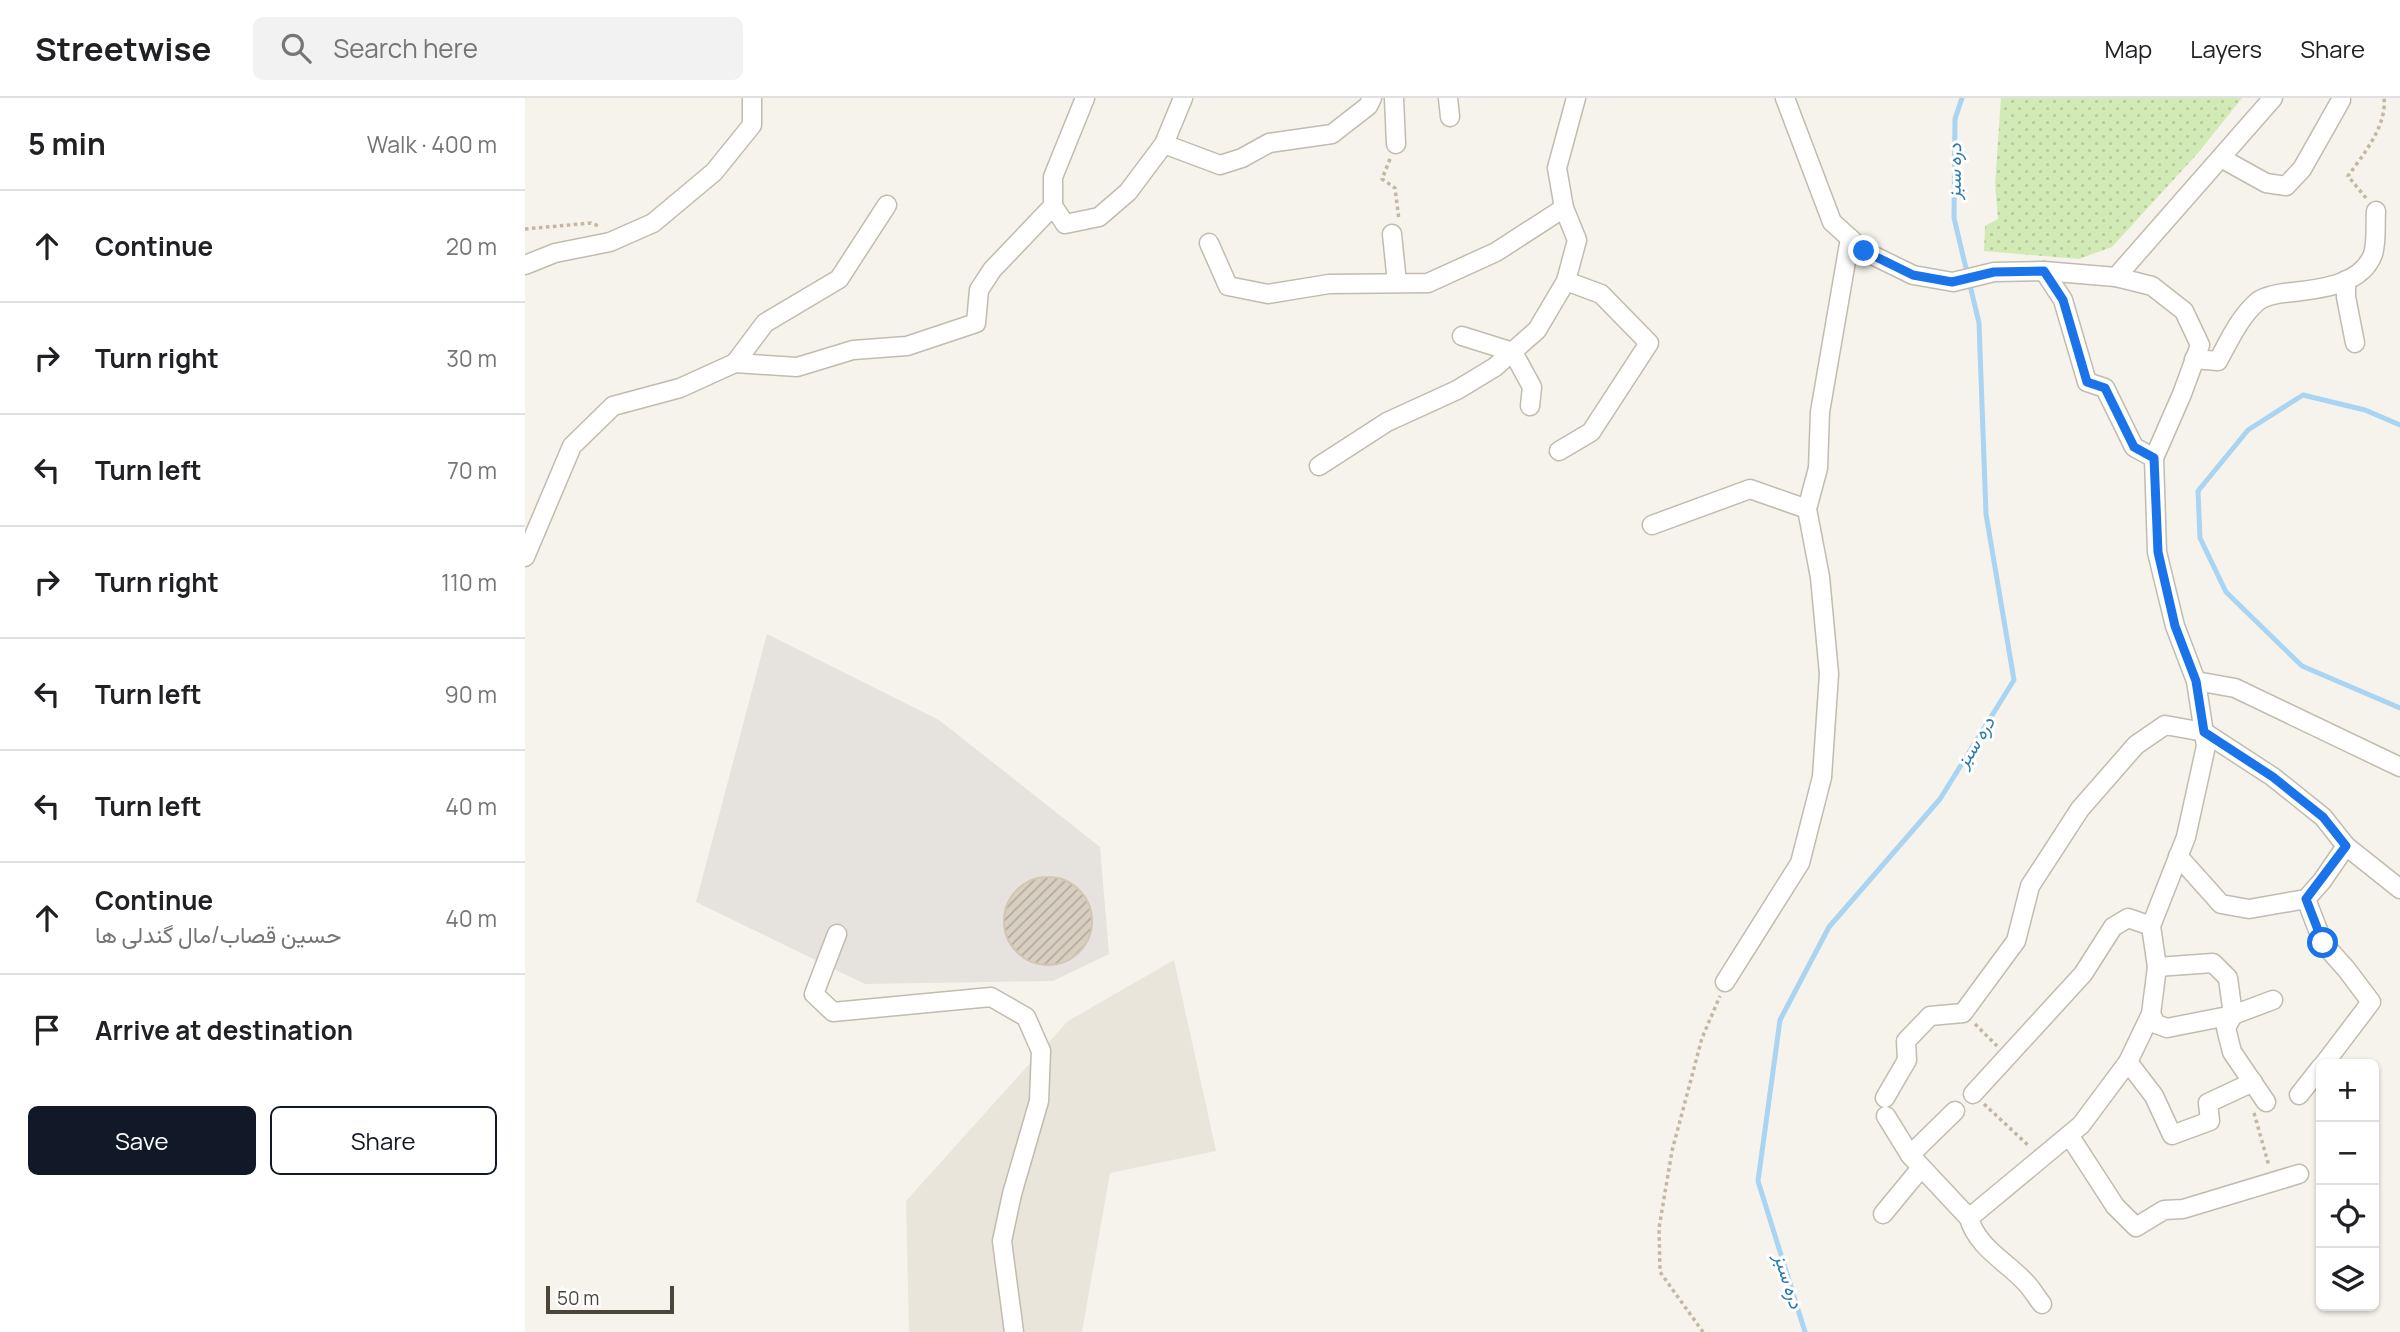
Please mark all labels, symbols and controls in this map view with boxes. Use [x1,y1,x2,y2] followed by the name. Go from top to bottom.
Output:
[253,17,743,80] search box
[35,26,211,71] text: Streetwise
[277,29,315,67] icon: search
[333,30,478,66] text: Search here
[2105,32,2152,65] text: Map
[2190,32,2262,65] text: Layers
[2300,32,2365,65] text: Share
[28,123,106,164] text: 5 min
[367,128,497,160] text: Walk · 400 m
[1940,142,1967,200] water label: دره سبز
[28,227,66,265] icon: ahead
[95,228,213,264] text: Continue
[446,230,497,262] text: 20 m
[1848,235,1879,266] route end
[28,339,66,377] icon: right
[95,340,219,376] text: Turn right
[446,342,497,374] text: 30 m
[28,451,66,489] icon: left
[95,452,202,488] text: Turn left
[447,454,497,486] text: 70 m
[28,563,66,601] icon: right
[95,564,219,600] text: Turn right
[441,566,497,598] text: 110 m
[28,675,66,713] icon: left
[95,676,202,712] text: Turn left
[445,678,497,710] text: 90 m
[1949,711,2001,773] water label: دره سبز
[28,787,66,825] icon: left
[95,788,202,824] text: Turn left
[445,790,497,822] text: 40 m
[95,882,213,918] text: Continue
[28,899,66,937] icon: ahead
[445,902,497,934] text: 40 m
[95,918,341,950] text: حسین قصاب/مال گندلی ها
[2307,927,2338,958] route start
[28,1011,66,1049] icon: arrive
[95,1012,353,1048] text: Arrive at destination
[2316,1059,2379,1311] map controls
[2316,1059,2379,1122] button: +
[28,1106,256,1175] button: Save
[270,1106,497,1175] button: Share
[2316,1122,2379,1185] button: −
[2316,1185,2379,1248] button: locate
[2316,1248,2379,1311] button: layers
[1768,1250,1810,1312] water label: دره سبز
[546,1283,674,1315] scale bar
[557,1285,599,1311] text: 50 m

